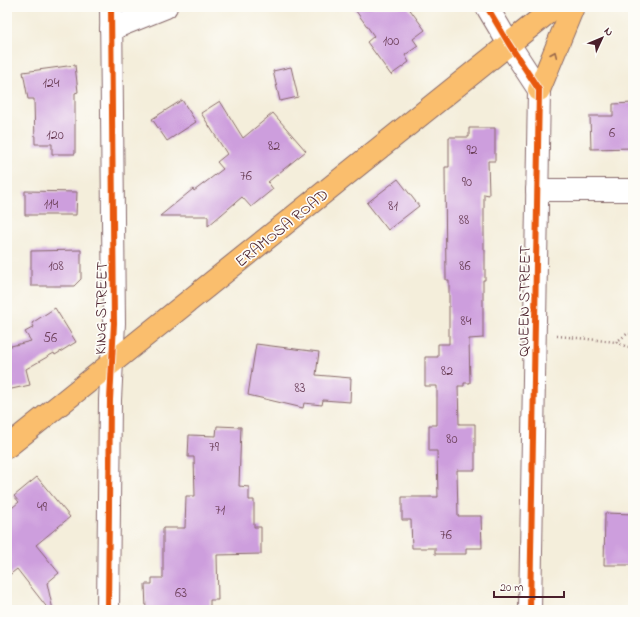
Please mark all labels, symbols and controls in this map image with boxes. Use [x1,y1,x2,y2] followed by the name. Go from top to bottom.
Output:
[582,18,622,58] north arrow
[600,24,617,40] text: N
[383,31,399,52] house number: 100
[549,50,557,58] one-way arrow
[42,73,60,94] house number: 124
[609,123,615,144] house number: 6
[46,125,64,146] house number: 120
[268,136,280,157] house number: 82
[466,140,478,161] house number: 92
[240,166,252,187] house number: 76
[462,172,472,193] house number: 90
[230,183,334,274] street label: ERAMOSA ROAD
[44,194,59,215] house number: 114
[388,196,398,217] house number: 81
[459,210,469,231] house number: 88
[512,245,538,357] street label: QUEEN STREET
[48,256,64,277] house number: 108
[459,256,471,277] house number: 86
[89,261,115,355] street label: KING STREET
[460,311,472,332] house number: 84
[43,328,57,349] house number: 56
[441,361,453,382] house number: 82
[294,378,306,399] house number: 83
[446,429,458,450] house number: 80
[209,437,220,458] house number: 79
[37,497,48,518] house number: 49
[215,500,226,521] house number: 71
[440,525,452,546] house number: 76
[494,573,564,599] scale bar
[500,579,523,597] text: 20 m
[175,583,187,604] house number: 63

